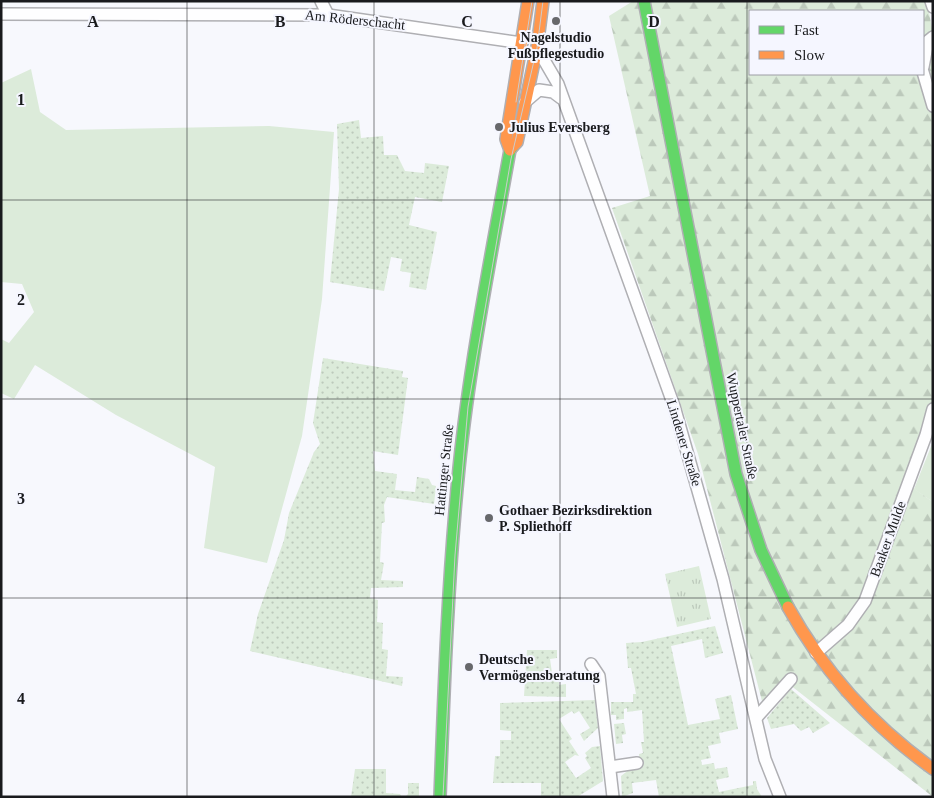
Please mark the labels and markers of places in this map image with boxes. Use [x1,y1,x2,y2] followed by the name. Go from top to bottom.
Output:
[550,15,562,27] marker: Nagelstudio Fußpflegestudio
[508,30,604,61] place label: Nagelstudio Fußpflegestudio
[509,120,610,135] place label: Julius Eversberg
[493,121,505,133] marker: Julius Eversberg
[499,503,652,534] place label: Gothaer Bezirksdirektion P. Spliethoff
[483,512,495,524] marker: Gothaer Bezirksdirektion P. Spliethoff
[479,652,600,683] place label: Deutsche Vermögensberatung
[463,661,475,673] marker: Deutsche Vermögensberatung

